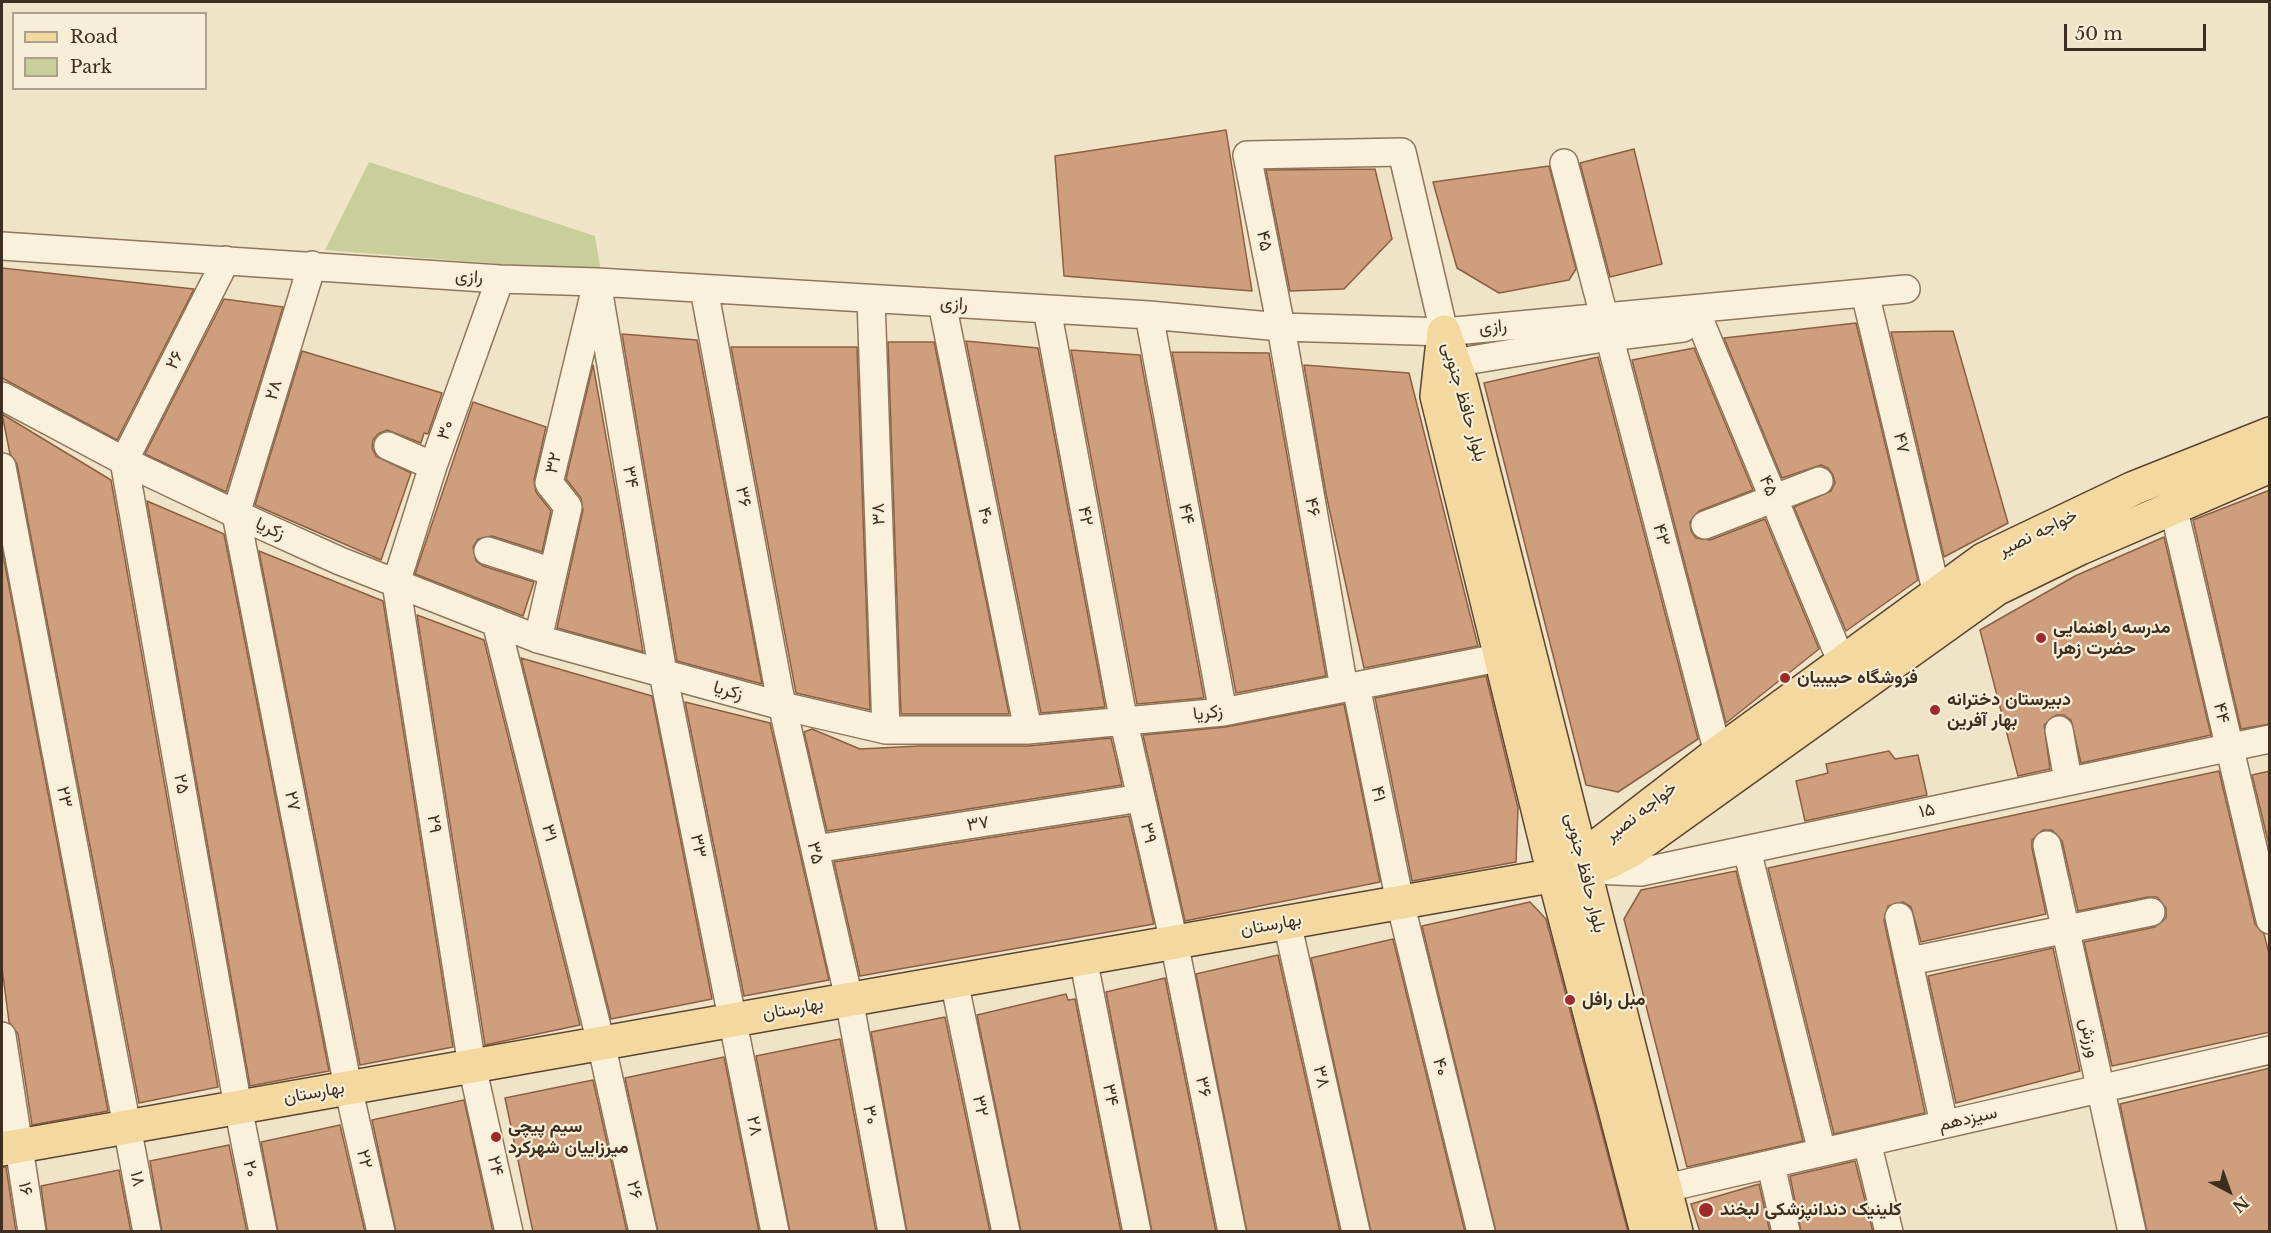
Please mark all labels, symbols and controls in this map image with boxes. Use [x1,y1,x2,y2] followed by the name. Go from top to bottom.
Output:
[12,12,207,90] legend
[2067,12,2210,50] scale bar
[2075,23,2123,45] text: 50 m
[70,26,118,48] text: Road
[70,56,112,78] text: Park
[1251,229,1277,253] street label: ۴۵
[454,265,484,289] street label: رازی
[939,292,969,316] street label: رازی
[1478,315,1508,339] street label: رازی
[1437,340,1491,464] street label: بلوار حافظ جنوبی
[161,347,189,373] street label: ۲۶
[261,377,287,403] street label: ۲۸
[433,417,459,443] street label: ۳۰
[1888,430,1914,456] street label: ۴۷
[541,450,567,476] street label: ۳۲
[617,464,643,490] street label: ۳۴
[1754,472,1782,500] street label: ۴۵
[730,485,756,509] street label: ۳۶
[1300,496,1324,518] street label: ۴۶
[868,502,890,526] street label: ۳۸
[1173,502,1199,526] street label: ۴۴
[1073,504,1097,528] street label: ۴۲
[973,505,997,527] street label: ۴۰
[1995,505,2081,561] street label: خواجه نصیر
[252,513,288,545] street label: زکریا
[1648,522,1674,548] street label: ۴۳
[2053,617,2170,660] place label: مدرسه راهنمایی حضرت زهرا
[2034,631,2048,645] marker: مدرسه راهنمایی حضرت زهرا
[1797,667,1918,689] place label: فروشگاه حبیبیان
[1778,671,1792,685] marker: فروشگاه حبیبیان
[711,677,745,705] street label: زکریا
[1947,689,2071,732] place label: دبیرستان دخترانه بهار آفرین
[1192,700,1224,726] street label: زکریا
[2208,701,2234,725] street label: ۴۴
[1928,703,1942,717] marker: دبیرستان دخترانه بهار آفرین
[169,772,193,796] street label: ۲۵
[1601,777,1681,847] street label: خواجه نصیر
[51,784,77,810] street label: ۲۳
[1366,784,1390,804] street label: ۴۱
[279,789,305,813] street label: ۲۷
[1917,799,1937,823] street label: ۱۵
[1560,811,1610,935] street label: بلوار حافظ جنوبی
[965,812,991,836] street label: ۳۷
[422,813,446,835] street label: ۲۹
[1135,821,1161,845] street label: ۳۹
[536,822,562,844] street label: ۳۱
[685,832,711,860] street label: ۳۳
[802,840,828,866] street label: ۳۵
[1239,909,1303,941] street label: بهارستان
[1582,989,1646,1011] place label: مبل رافل
[761,993,825,1025] street label: بهارستان
[1563,993,1577,1007] marker: مبل رافل
[2074,1016,2104,1060] street label: ورزش
[1427,1056,1453,1078] street label: ۴۰
[1308,1064,1334,1090] street label: ۳۸
[1190,1075,1216,1099] street label: ۳۶
[282,1077,346,1109] street label: بهارستان
[1097,1082,1123,1108] street label: ۳۴
[967,1093,993,1119] street label: ۳۲
[1937,1102,1999,1136] street label: سیزدهم
[858,1104,882,1126] street label: ۳۰
[741,1114,767,1138] street label: ۲۸
[508,1116,629,1158] place label: سیم پیچی میرزاییان شهرکرد
[489,1130,503,1144] marker: سیم پیچی میرزاییان شهرکرد
[351,1147,377,1171] street label: ۲۲
[482,1154,508,1178] street label: ۲۴
[238,1159,262,1179] street label: ۲۰
[2199,1161,2259,1221] north arrow
[125,1169,149,1189] street label: ۱۸
[621,1179,647,1201] street label: ۲۶
[13,1180,37,1198] street label: ۱۶
[2229,1192,2253,1217] text: N
[1720,1199,1902,1221] place label: کلینیک دندانپزشکی لبخند
[1697,1201,1715,1219] marker: کلینیک دندانپزشکی لبخند

